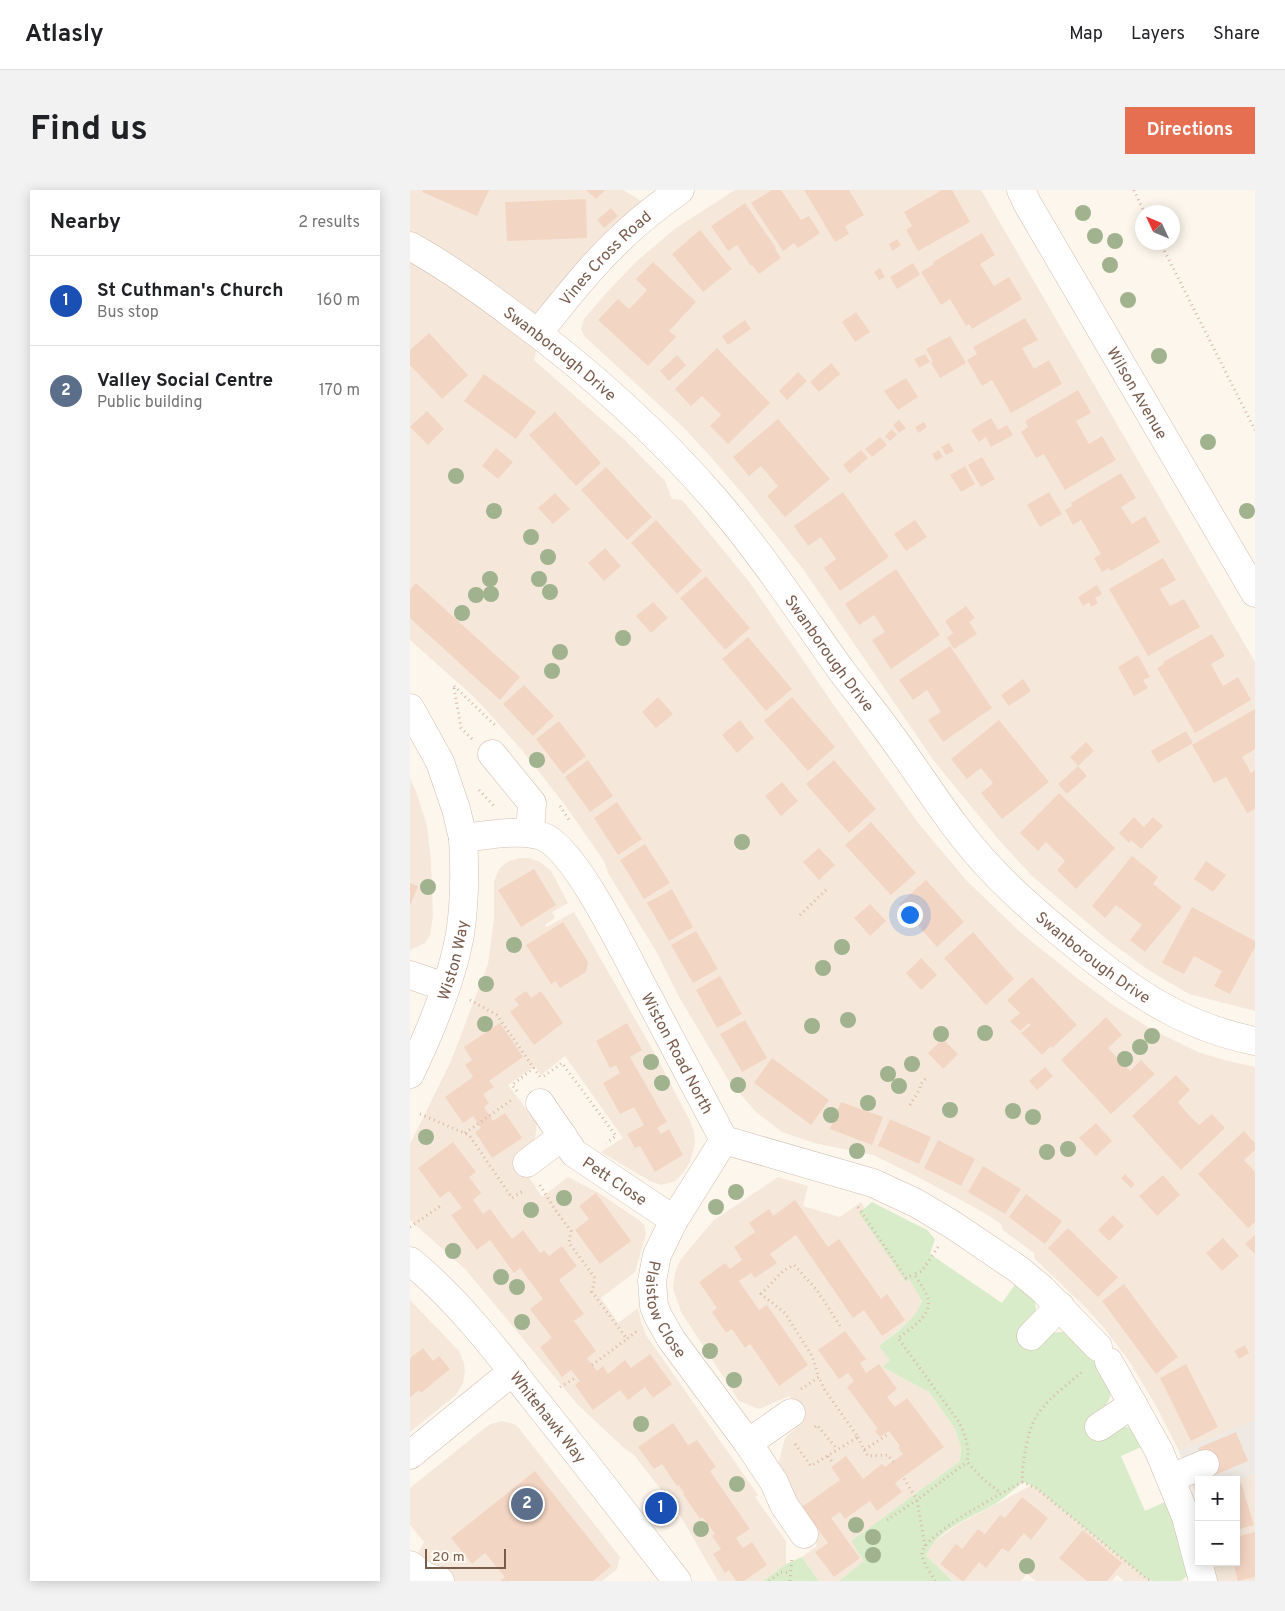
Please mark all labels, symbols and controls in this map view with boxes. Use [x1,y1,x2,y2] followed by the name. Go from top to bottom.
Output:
[25,20,104,50] text: Atlasly
[1069,23,1103,46] text: Map
[1131,23,1185,46] text: Layers
[1213,23,1260,46] text: Share
[1125,107,1255,154] button: Directions
[30,108,148,152] text: Find us
[1135,205,1180,250] north arrow
[556,207,656,310] street label: Vines Cross Road
[50,209,121,236] text: Nearby
[298,213,360,233] text: 2 results
[97,279,283,303] text: St Cuthman's Church
[63,291,69,311] text: 1
[317,291,360,311] text: 160 m
[97,303,159,323] text: Bus stop
[499,303,620,406] street label: Swanborough Drive
[1101,344,1171,443] street label: Wilson Avenue
[97,369,273,393] text: Valley Social Centre
[61,381,71,401] text: 2
[319,381,360,401] text: 170 m
[97,393,202,413] text: Public building
[779,592,878,717] street label: Swanborough Drive
[897,902,923,928] your location
[1031,908,1154,1009] street label: Swanborough Drive
[434,919,474,1003] street label: Wiston Way
[636,990,717,1118] street label: Wiston Road North
[578,1153,650,1211] street label: Pett Close
[640,1259,690,1363] street label: Plaistow Close
[504,1368,590,1468] street label: Whitehawk Way
[1195,1476,1240,1566] map controls
[1195,1476,1240,1521] button: +
[511,1485,543,1523] pin: 2
[645,1489,677,1527] pin: 1
[1195,1521,1240,1566] button: −
[425,1546,506,1569] scale bar
[432,1549,465,1566] text: 20 m

